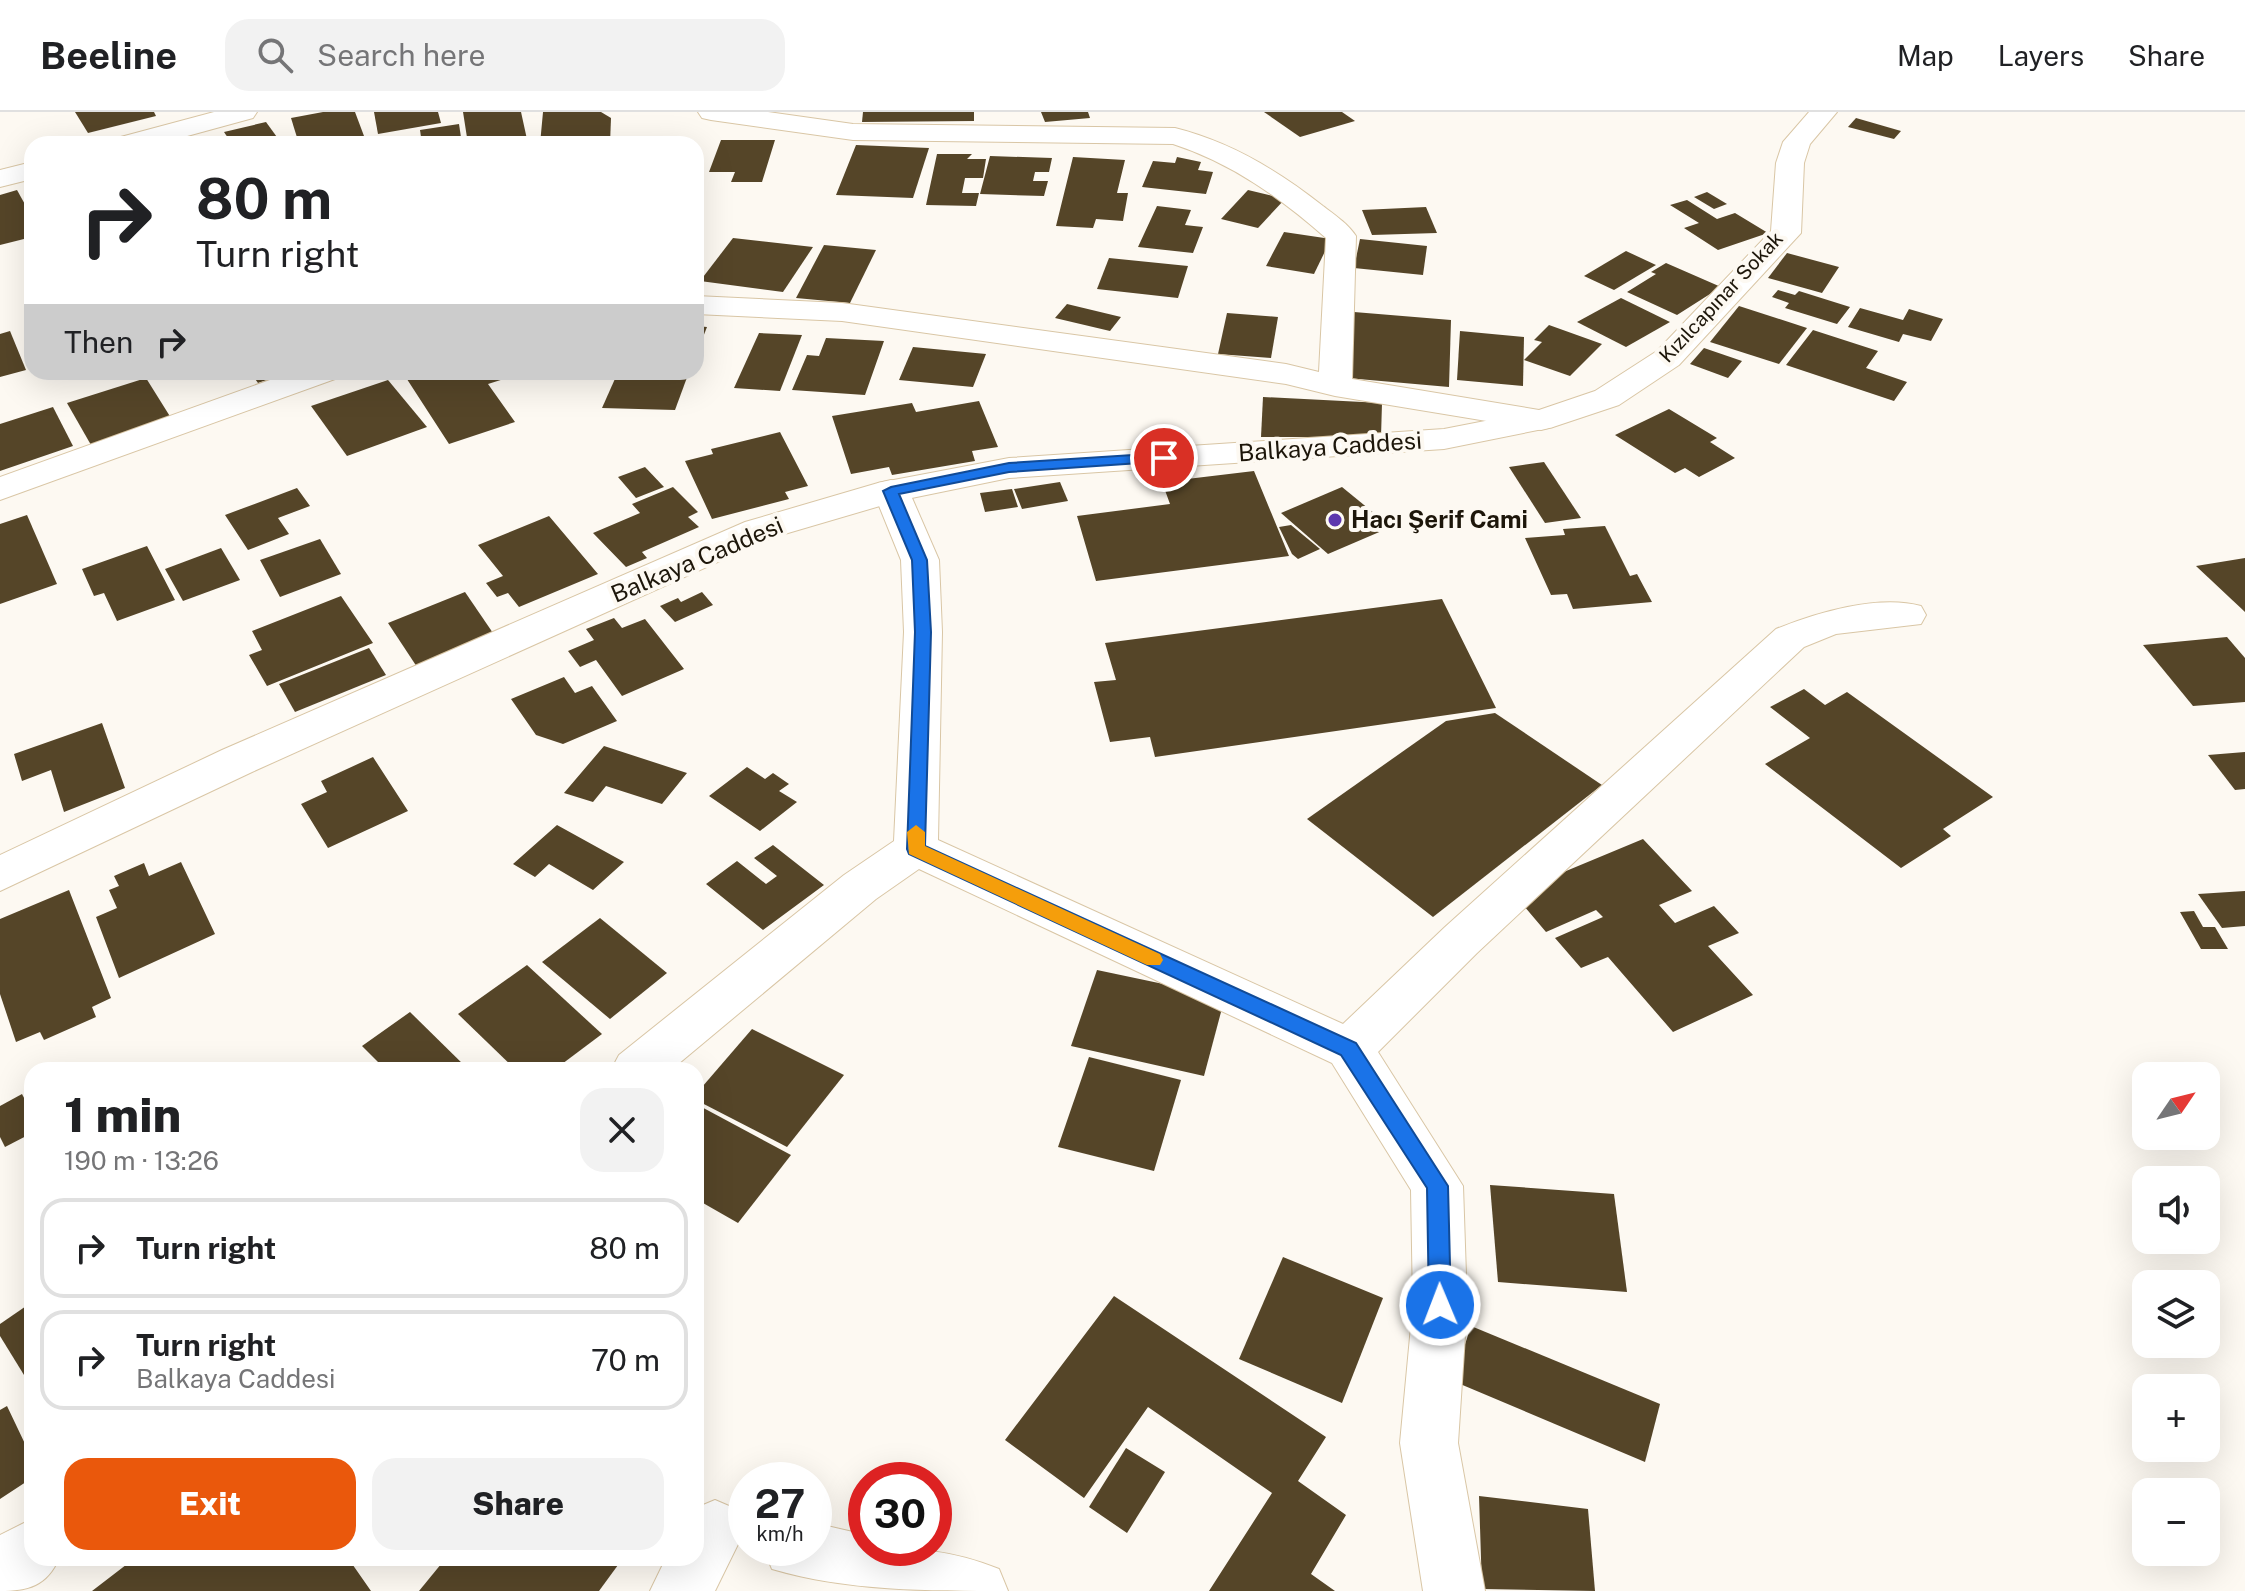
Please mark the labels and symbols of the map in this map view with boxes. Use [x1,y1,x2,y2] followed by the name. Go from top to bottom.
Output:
[1654,226,1788,368] street label: Kızılcapınar Sokak
[1130,424,1198,492] pin
[1237,426,1423,466] street label: Balkaya Caddesi
[1351,505,1528,534] place label: Hacı Şerif Cami
[606,510,787,608] street label: Balkaya Caddesi
[1326,511,1344,529] marker: Hacı Şerif Cami
[2132,1062,2220,1150] north arrow
[1398,1263,1482,1347] position arrow
[848,1462,952,1566] speed limit sign: 30

